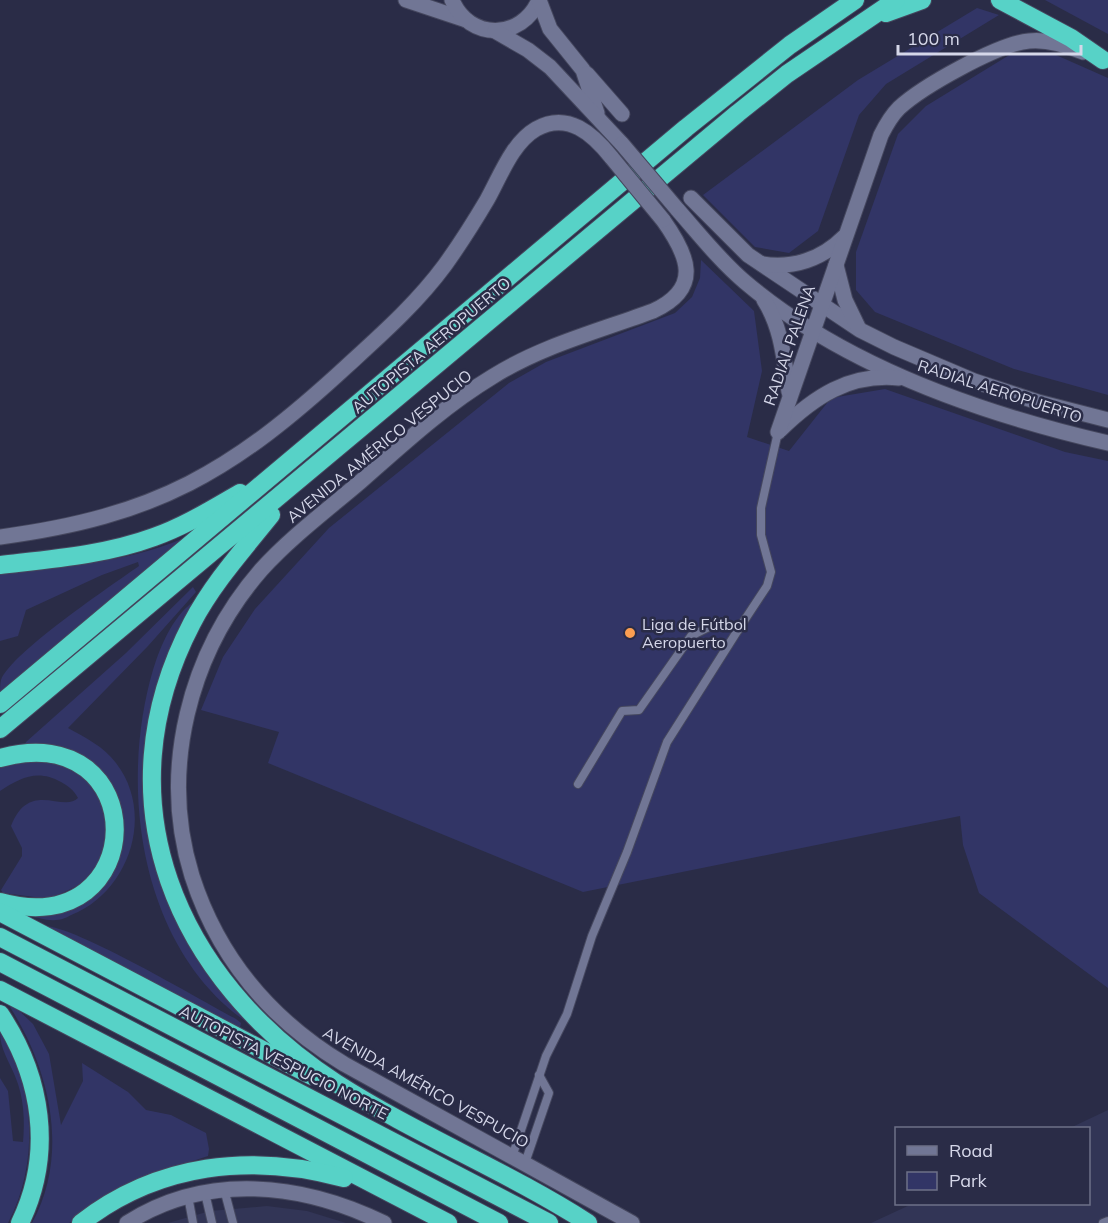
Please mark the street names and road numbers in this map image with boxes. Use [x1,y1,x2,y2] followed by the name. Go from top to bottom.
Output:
[347,273,515,417] street label: AUTOPISTA AEROPUERTO
[759,282,819,408] street label: RADIAL PALENA
[915,355,1085,427] street label: RADIAL AEROPUERTO
[282,365,476,527] street label: AVENIDA AMÉRICO VESPUCIO
[176,1001,392,1123] street label: AUTOPISTA VESPUCIO NORTE
[320,1022,532,1152] street label: AVENIDA AMÉRICO VESPUCIO

